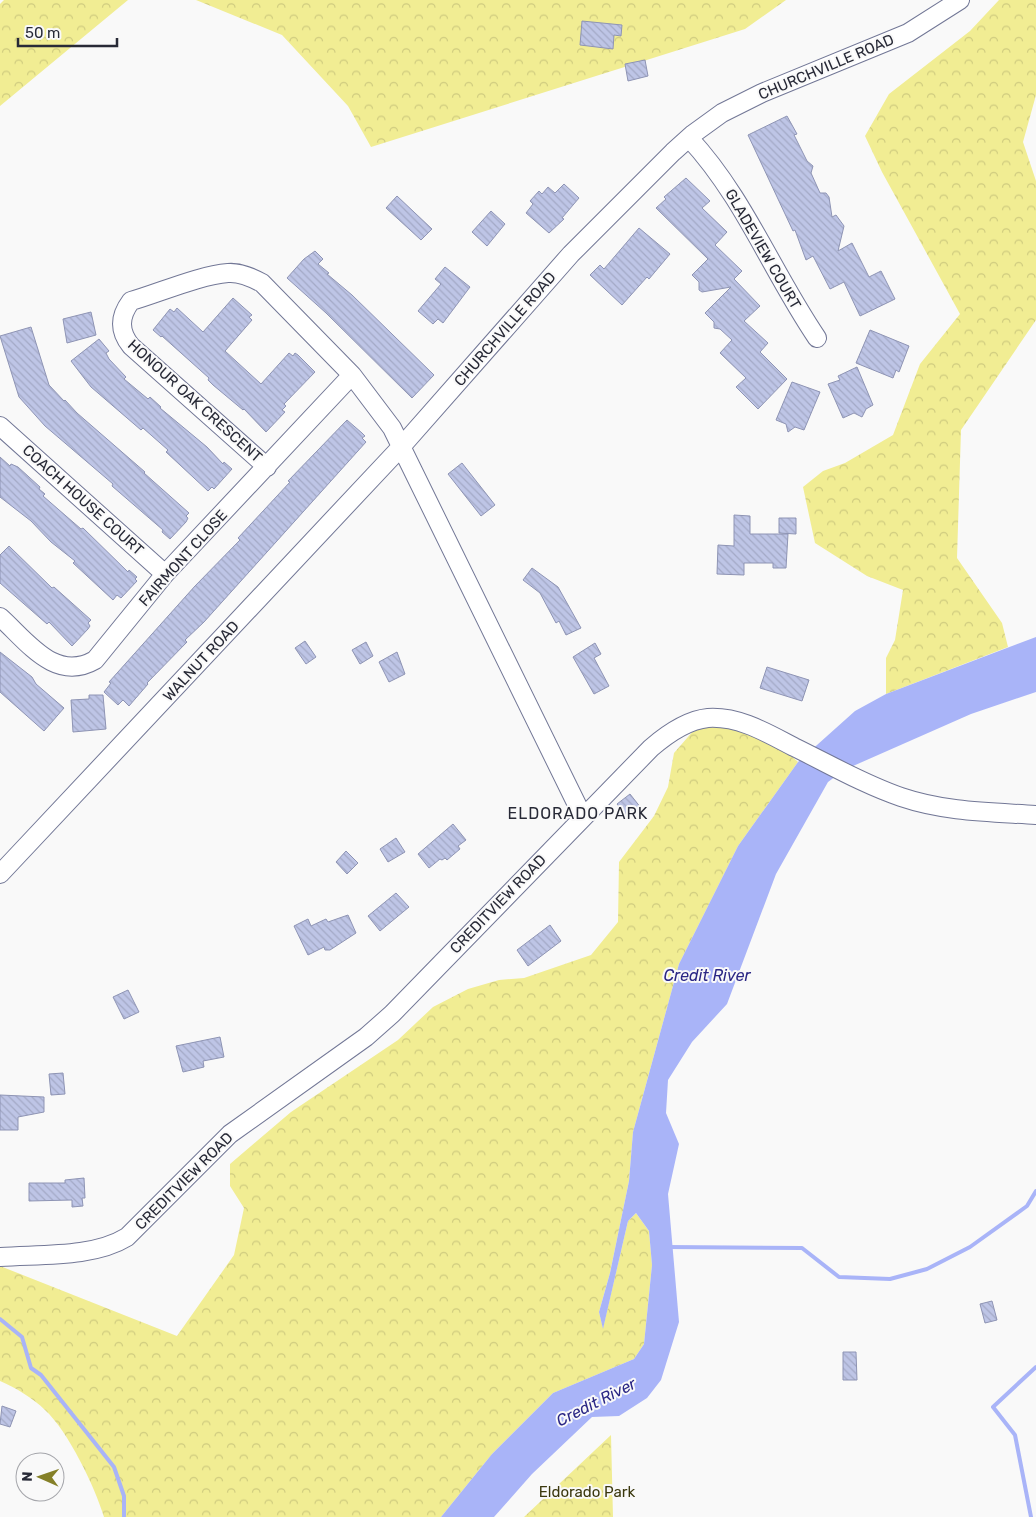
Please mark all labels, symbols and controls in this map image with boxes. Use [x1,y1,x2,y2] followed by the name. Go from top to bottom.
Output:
[18,15,116,47] scale bar
[25,24,60,42] text: 50 m
[756,30,896,104] street label: CHURCHVILLE ROAD
[721,186,805,312] street label: GLADEVIEW COURT
[450,268,560,390] street label: CHURCHVILLE ROAD
[124,336,266,466] street label: HONOUR OAK CRESCENT
[19,441,147,559] street label: COACH HOUSE COURT
[135,506,231,610] street label: FAIRMONT CLOSE
[159,617,243,705] street label: WALNUT ROAD
[508,804,648,823] district label: ELDORADO PARK
[446,851,550,957] street label: CREDITVIEW ROAD
[663,966,751,985] water label: Credit River
[131,1128,237,1234] street label: CREDITVIEW ROAD
[553,1373,640,1430] water label: Credit River
[15,1452,65,1502] north arrow
[19,1471,36,1482] text: N
[539,1483,636,1501] park label: Eldorado Park

